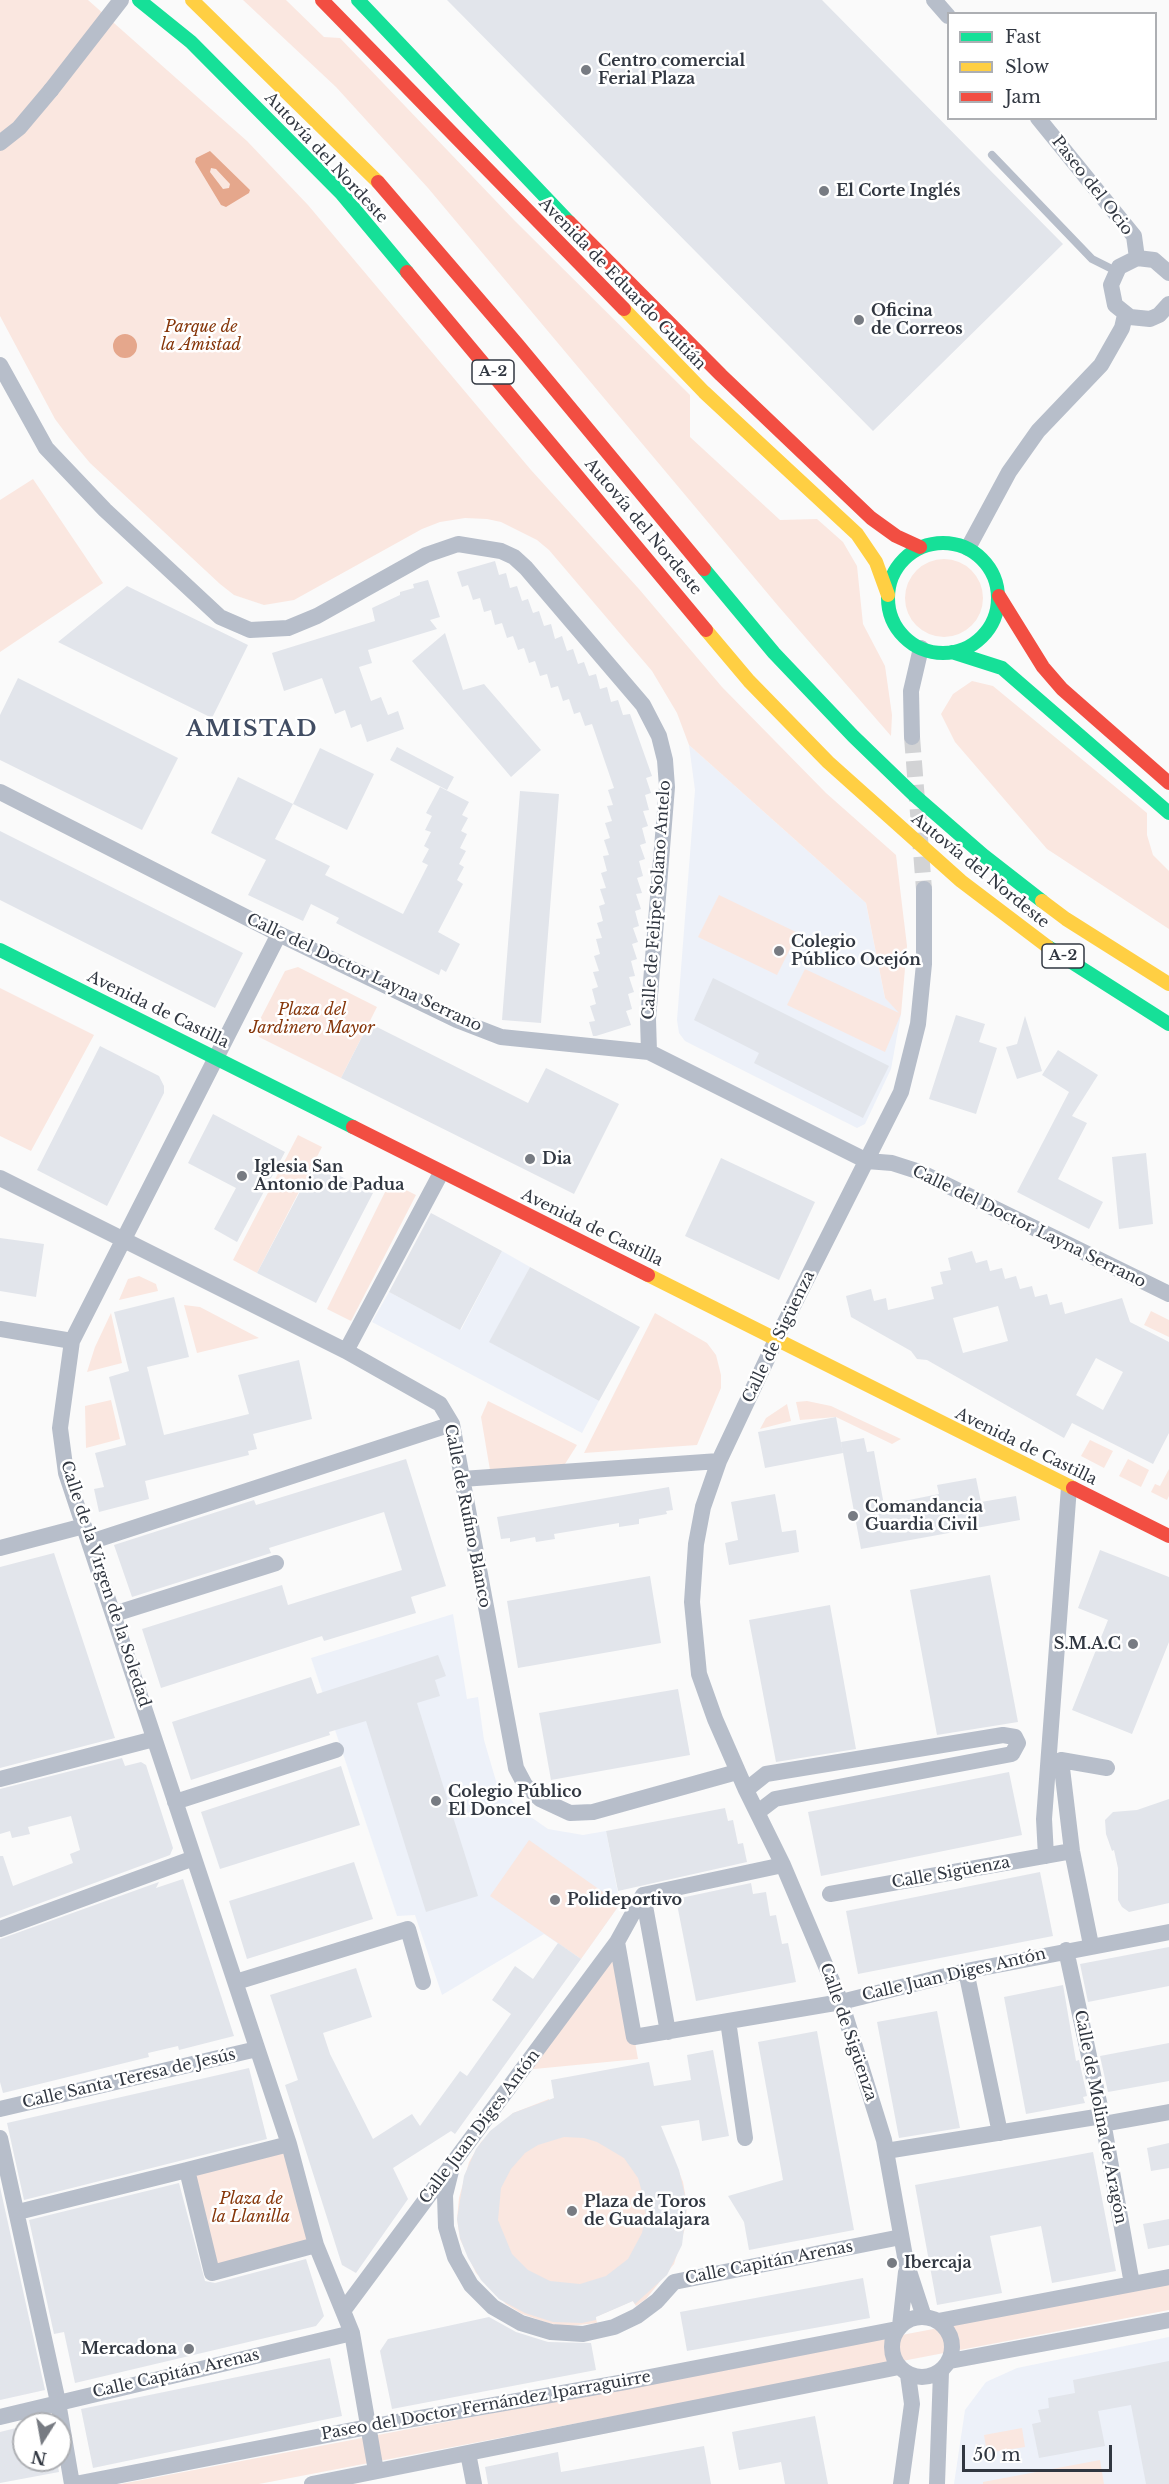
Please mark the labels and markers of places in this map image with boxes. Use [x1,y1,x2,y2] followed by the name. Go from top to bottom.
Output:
[598,51,745,89] place label: Centro comercial Ferial Plaza
[579,63,593,77] marker: Centro comercial Ferial Plaza
[836,181,960,201] place label: El Corte Inglés
[817,184,831,198] marker: El Corte Inglés
[871,301,963,339] place label: Oficina de Correos
[852,313,866,327] marker: Oficina de Correos
[791,932,921,970] place label: Colegio Público Ocejón
[772,944,786,958] marker: Colegio Público Ocejón
[542,1149,572,1169] place label: Dia
[523,1152,537,1166] marker: Dia
[254,1157,404,1195] place label: Iglesia San Antonio de Padua
[235,1169,249,1183] marker: Iglesia San Antonio de Padua
[865,1497,983,1535] place label: Comandancia Guardia Civil
[846,1509,860,1523] marker: Comandancia Guardia Civil
[1054,1634,1121,1654] place label: S.M.A.C
[1126,1637,1140,1651] marker: S.M.A.C
[448,1782,582,1820] place label: Colegio Público El Doncel
[429,1794,443,1808] marker: Colegio Público El Doncel
[567,1890,682,1910] place label: Polideportivo
[548,1893,562,1907] marker: Polideportivo
[584,2192,710,2230] place label: Plaza de Toros de Guadalajara
[565,2204,579,2218] marker: Plaza de Toros de Guadalajara
[904,2253,972,2273] place label: Ibercaja
[885,2256,899,2270] marker: Ibercaja
[81,2339,177,2359] place label: Mercadona
[182,2342,196,2356] marker: Mercadona

